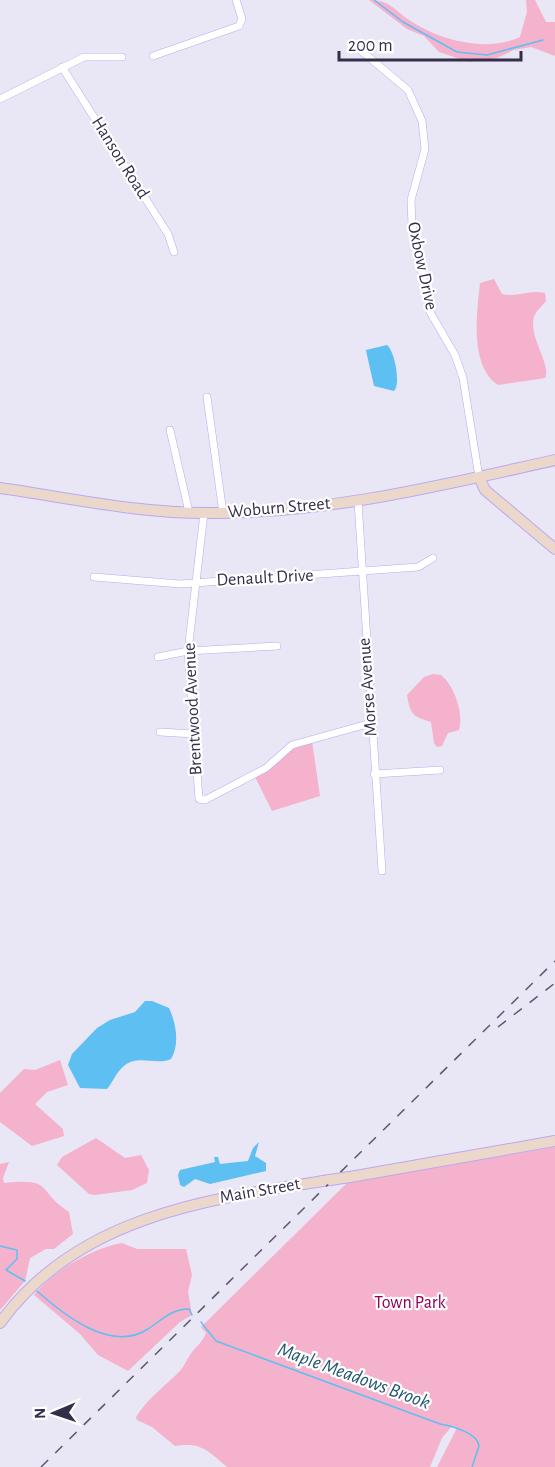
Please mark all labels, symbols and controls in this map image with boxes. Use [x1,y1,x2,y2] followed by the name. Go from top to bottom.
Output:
[339,24,520,62] scale bar
[348,37,393,55] text: 200 m
[88,114,152,202] street label: Hanson Road
[404,220,440,312] street label: Oxbow Drive
[227,495,331,521] street label: Woburn Street
[216,566,314,590] street label: Denault Drive
[356,637,380,737] street label: Morse Avenue
[181,642,205,776] street label: Brentwood Avenue
[218,1175,302,1207] street label: Main Street
[374,1294,447,1312] park label: Town Park
[275,1339,433,1413] water label: Maple Meadows Brook
[24,1383,84,1443] north arrow
[32,1408,48,1419] text: N

